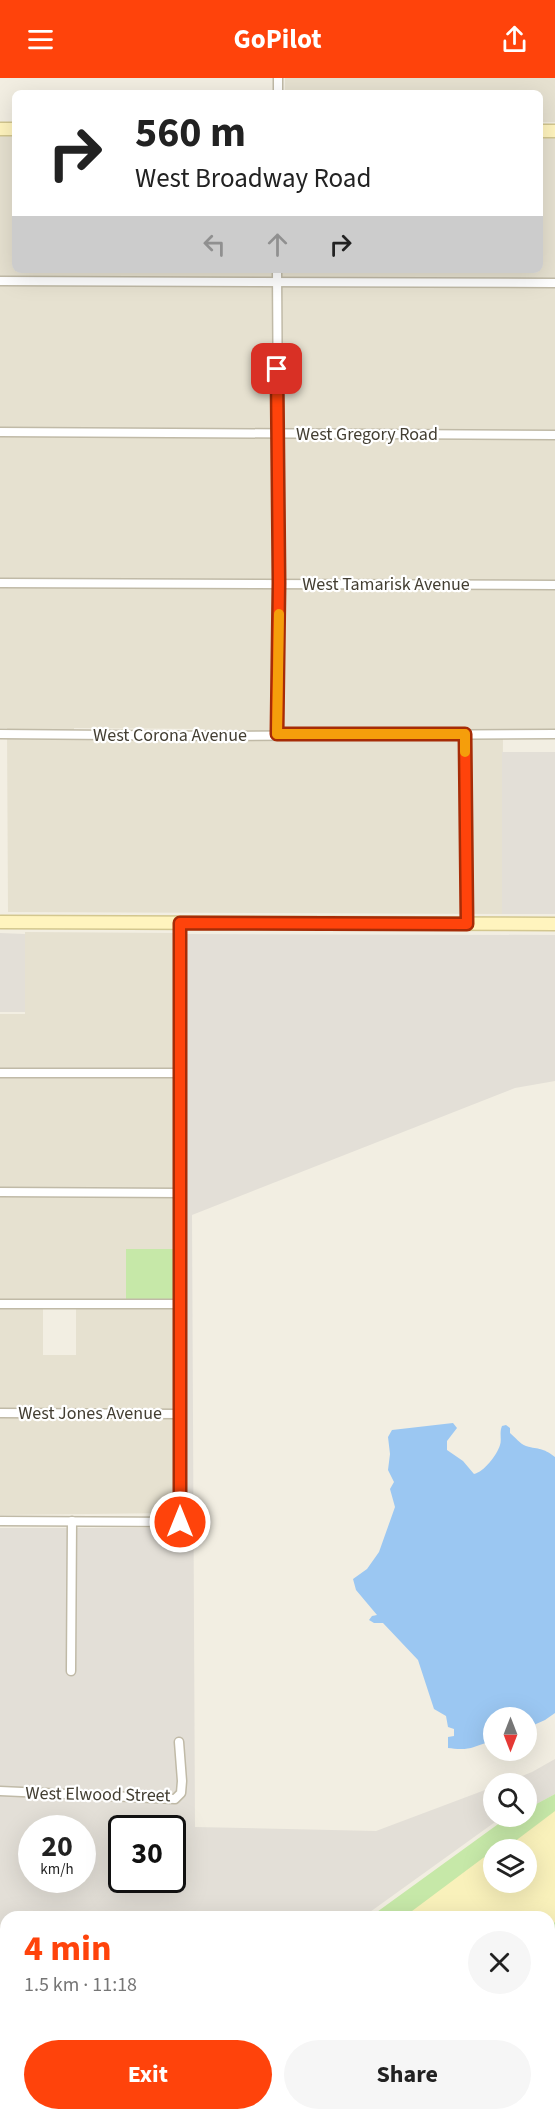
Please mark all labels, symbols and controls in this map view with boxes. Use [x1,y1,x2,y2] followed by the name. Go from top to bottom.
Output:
[233,20,322,59] text: GoPilot
[24,23,57,56] icon: menu
[498,23,531,56] icon: share
[135,103,246,163] text: 560 m
[36,114,114,192] icon: right
[135,159,371,198] text: West Broadway Road
[198,228,231,261] icon: left
[261,228,294,261] icon: ahead
[324,228,357,261] icon: right
[251,343,302,394] pin
[260,352,293,385] icon: arrive
[296,422,438,447] street label: West Gregory Road
[302,572,470,597] street label: West Tamarisk Avenue
[93,723,247,748] street label: West Corona Avenue
[18,1401,162,1426] street label: West Jones Avenue
[148,1490,212,1554] position arrow
[483,1707,537,1761] north arrow
[483,1707,537,1893] map controls
[483,1773,537,1827] button: search
[25,1781,171,1808] street label: West Elwood Street
[108,1815,186,1893] speed limit sign: 30
[41,1825,73,1868] text: 20
[483,1839,537,1893] button: layers
[40,1859,74,1880] text: km/h
[24,1923,112,1974] text: 4 min
[468,1931,531,1994] button: close
[24,1971,137,1999] text: 1.5 km · 11:18
[24,2040,272,2109] button: Exit
[284,2040,531,2109] button: Share

